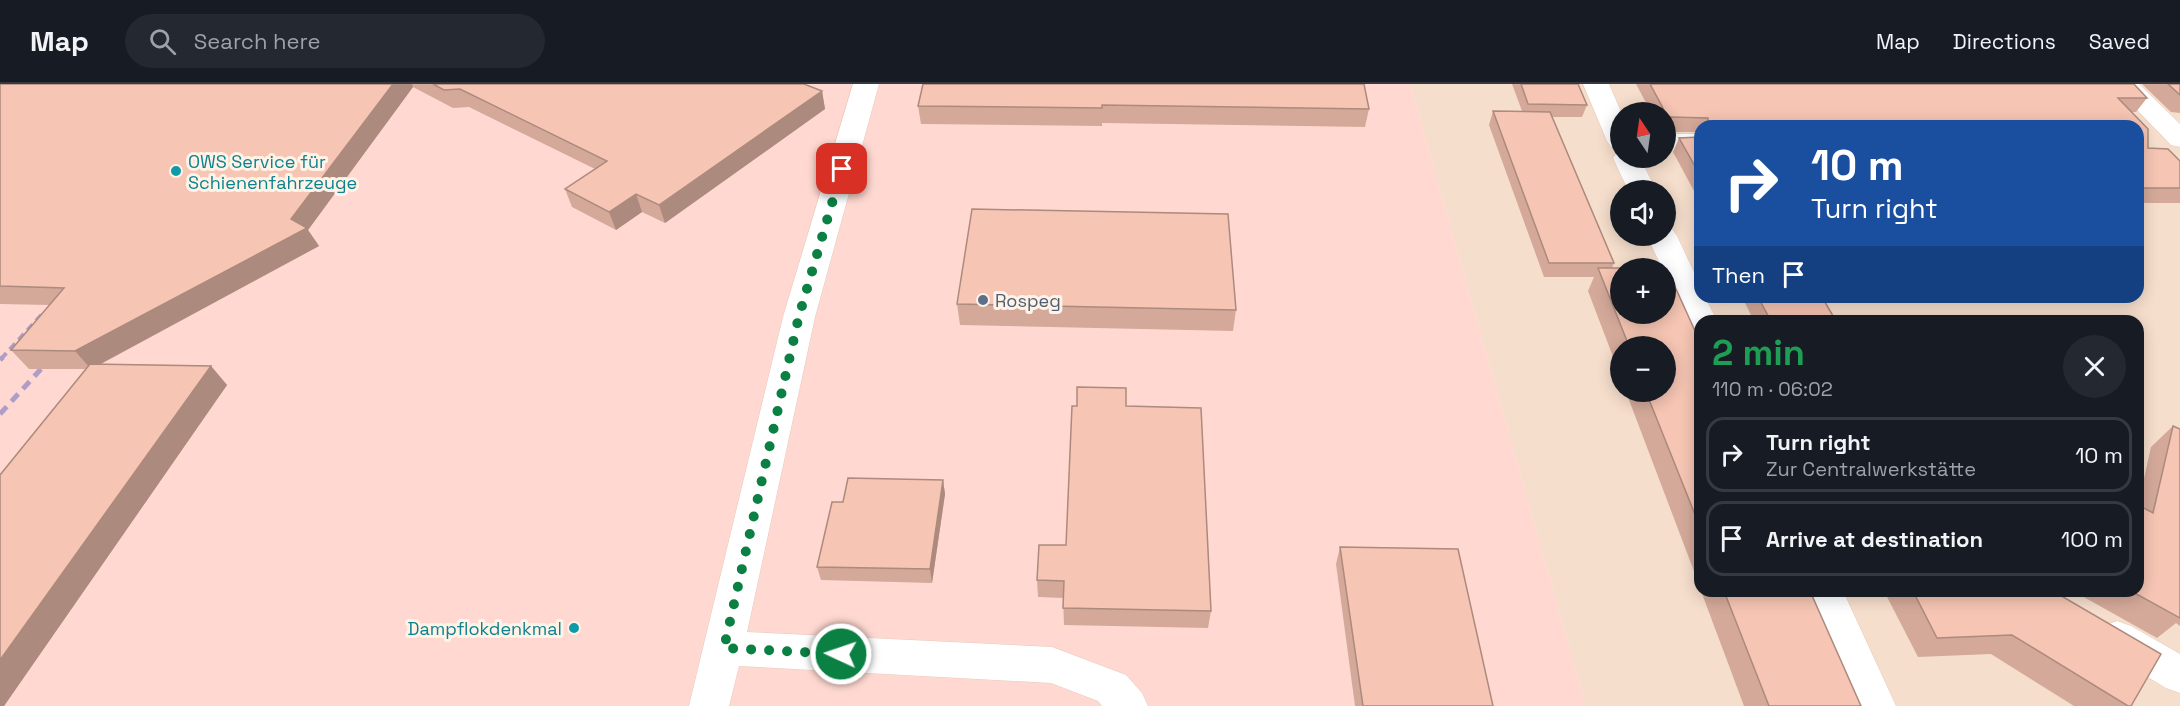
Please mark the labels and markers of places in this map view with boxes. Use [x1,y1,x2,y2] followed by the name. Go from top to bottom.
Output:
[816,143,867,194] pin
[188,150,357,194] place label: OWS Service für Schienenfahrzeuge
[169,164,183,178] marker: OWS Service für Schienenfahrzeuge
[995,289,1061,312] place label: Rospeg
[976,293,990,307] marker: Rospeg
[408,617,562,640] place label: Dampflokdenkmal
[567,621,581,635] marker: Dampflokdenkmal

